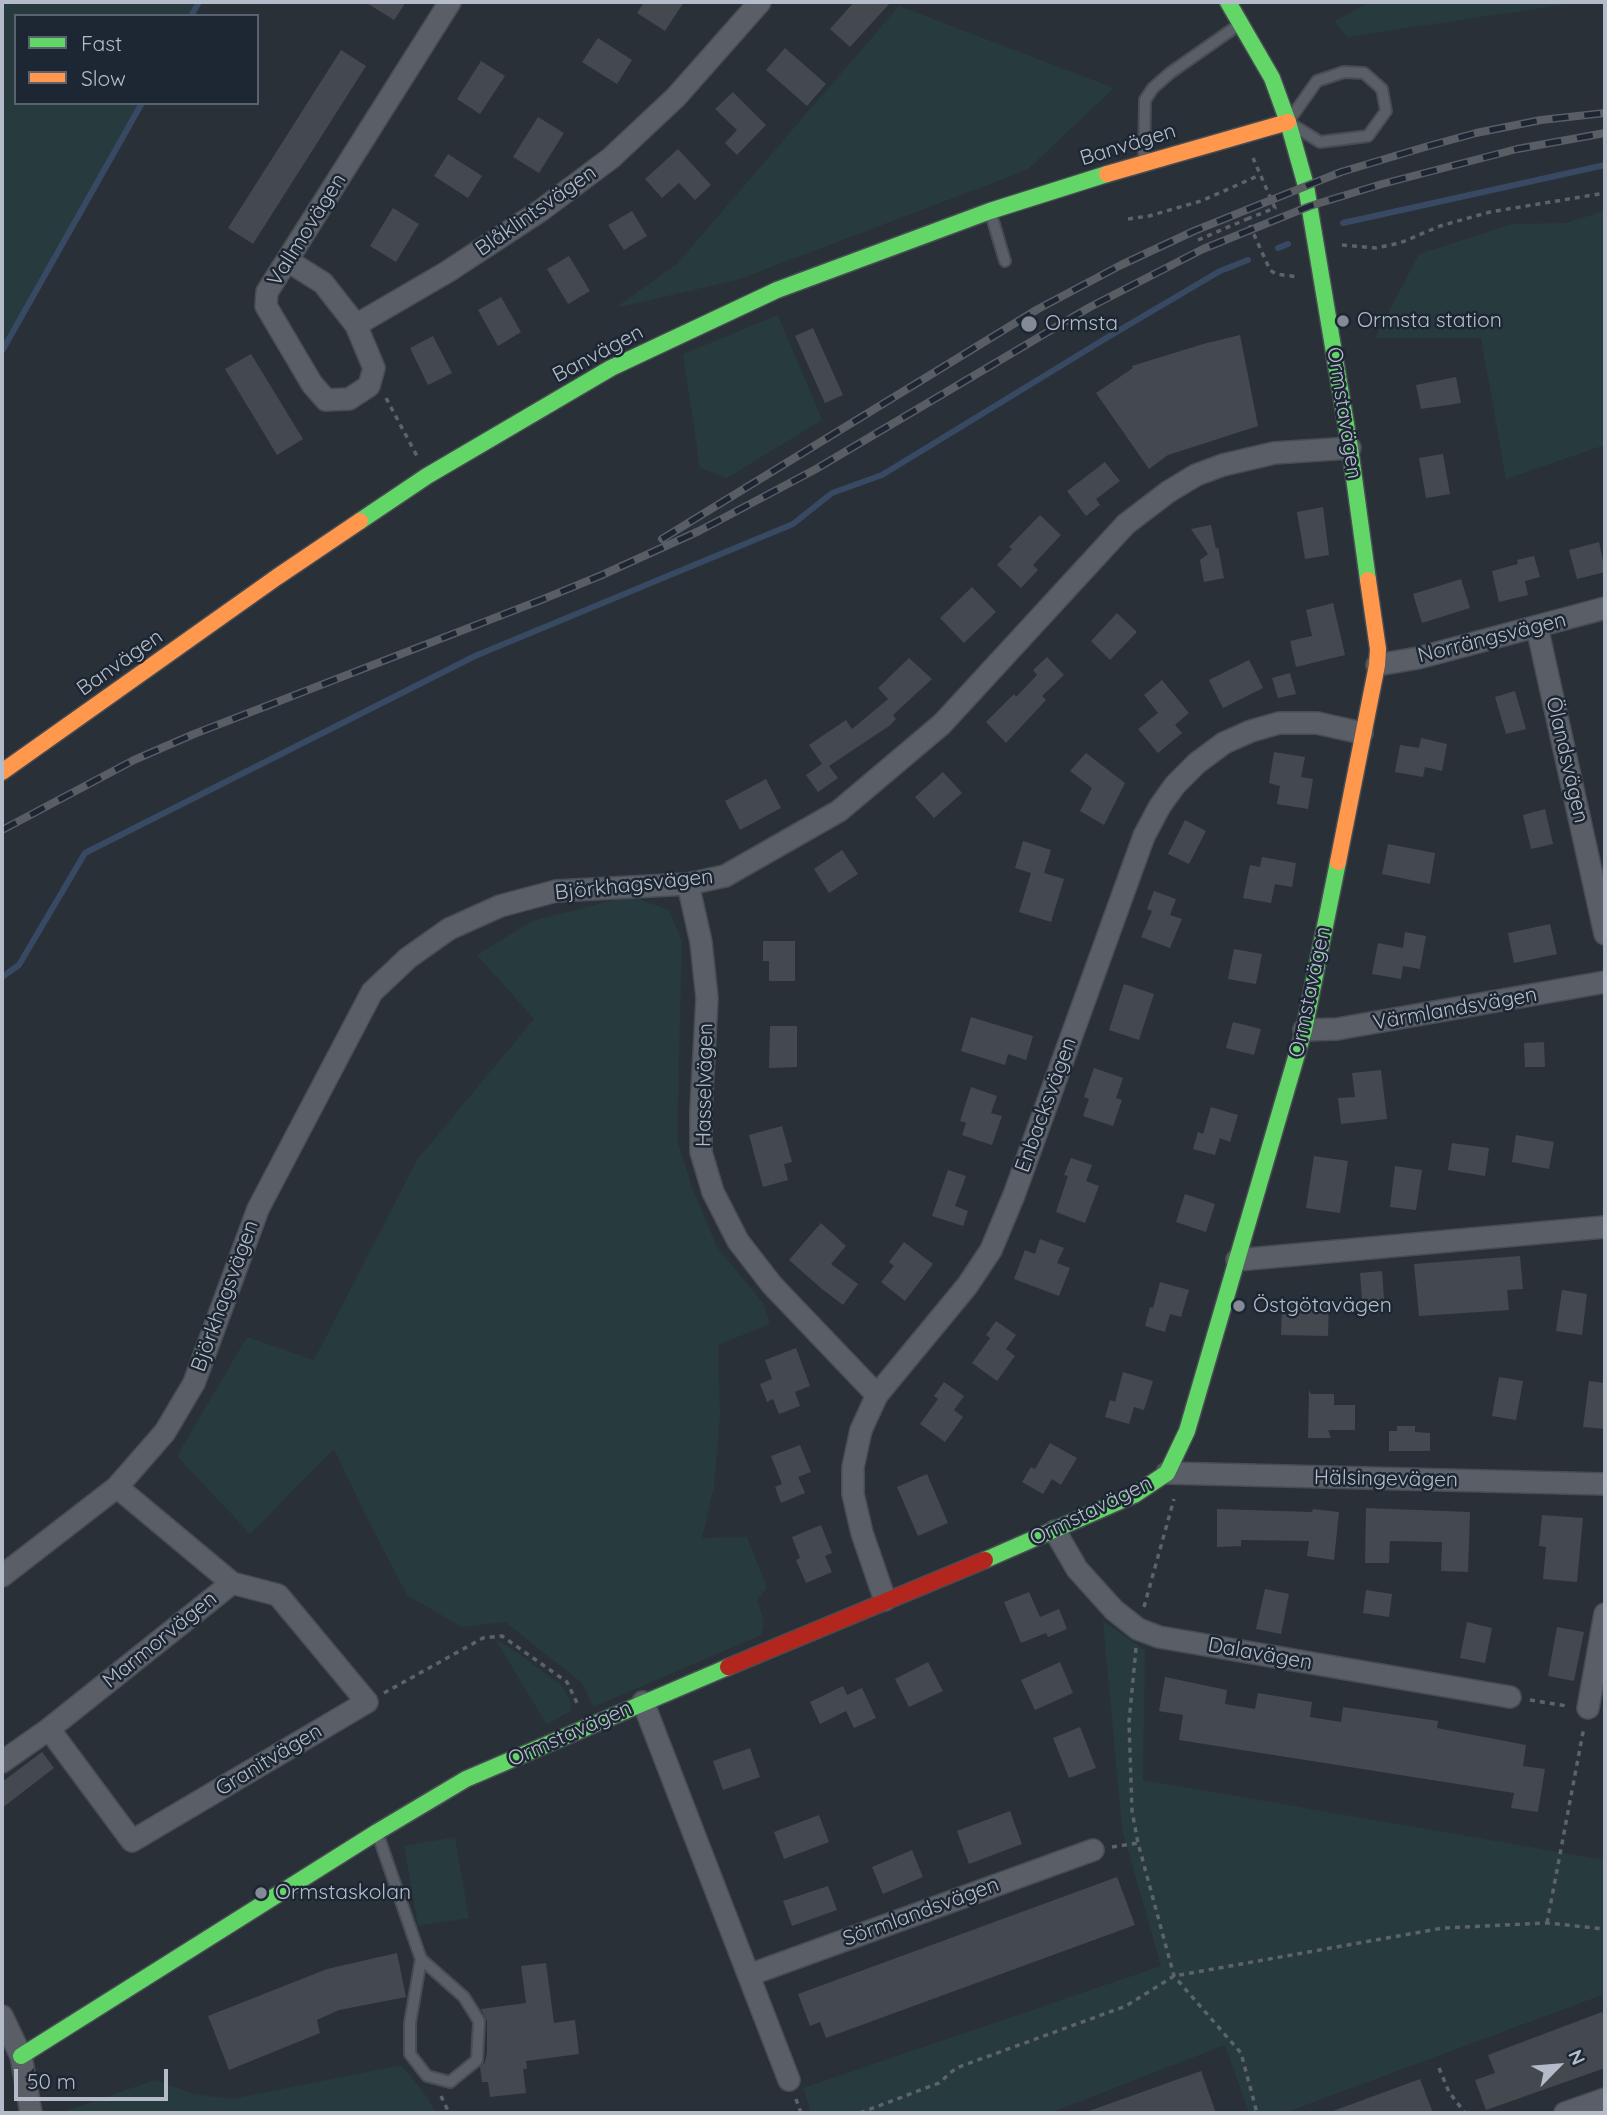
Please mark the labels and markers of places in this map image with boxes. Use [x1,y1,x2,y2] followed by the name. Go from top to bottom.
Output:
[1357,308,1502,334] place label: Ormsta station
[1045,311,1118,337] place label: Ormsta
[1335,313,1351,329] marker: Ormsta station
[1019,314,1039,334] marker: Ormsta
[1253,1293,1392,1319] place label: Östgötavägen
[1231,1298,1247,1314] marker: Östgötavägen
[275,1880,411,1906] place label: Ormstaskolan
[253,1885,269,1901] marker: Ormstaskolan

